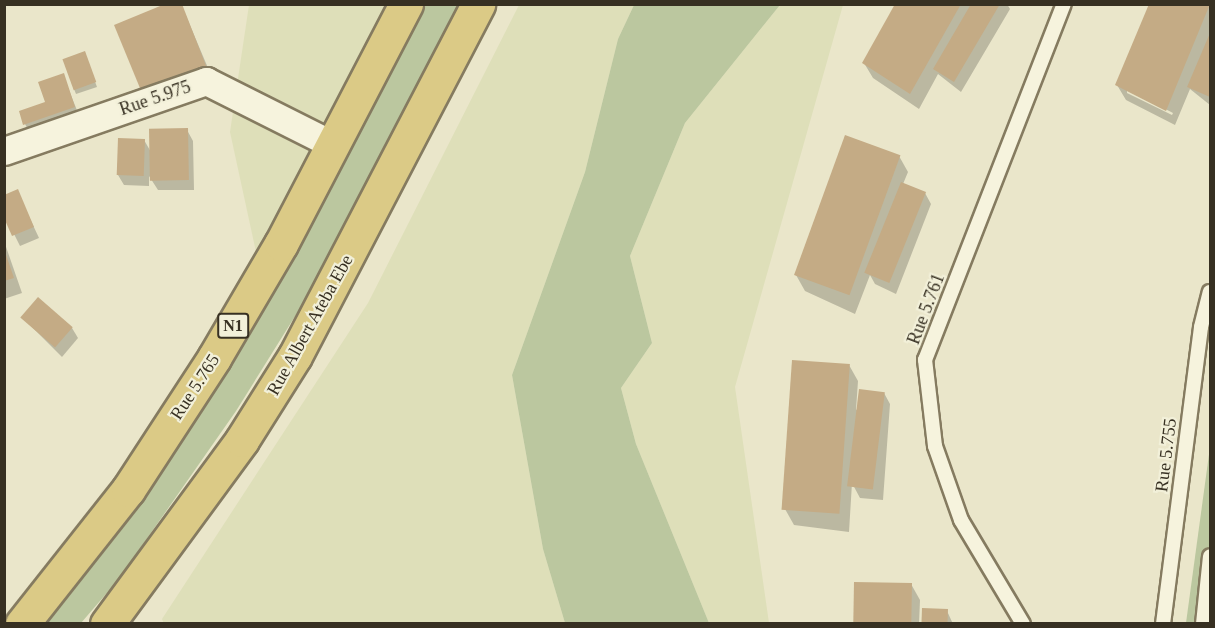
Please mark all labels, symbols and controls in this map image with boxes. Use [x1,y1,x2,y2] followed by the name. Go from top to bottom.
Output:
[117,76,193,120] street label: Rue 5.975
[262,250,358,400] street label: Rue Albert Ateba Ebe
[903,271,949,347] street label: Rue 5.761
[216,313,250,339] road number: N1
[166,350,224,424] street label: Rue 5.765
[1151,417,1181,493] street label: Rue 5.755

